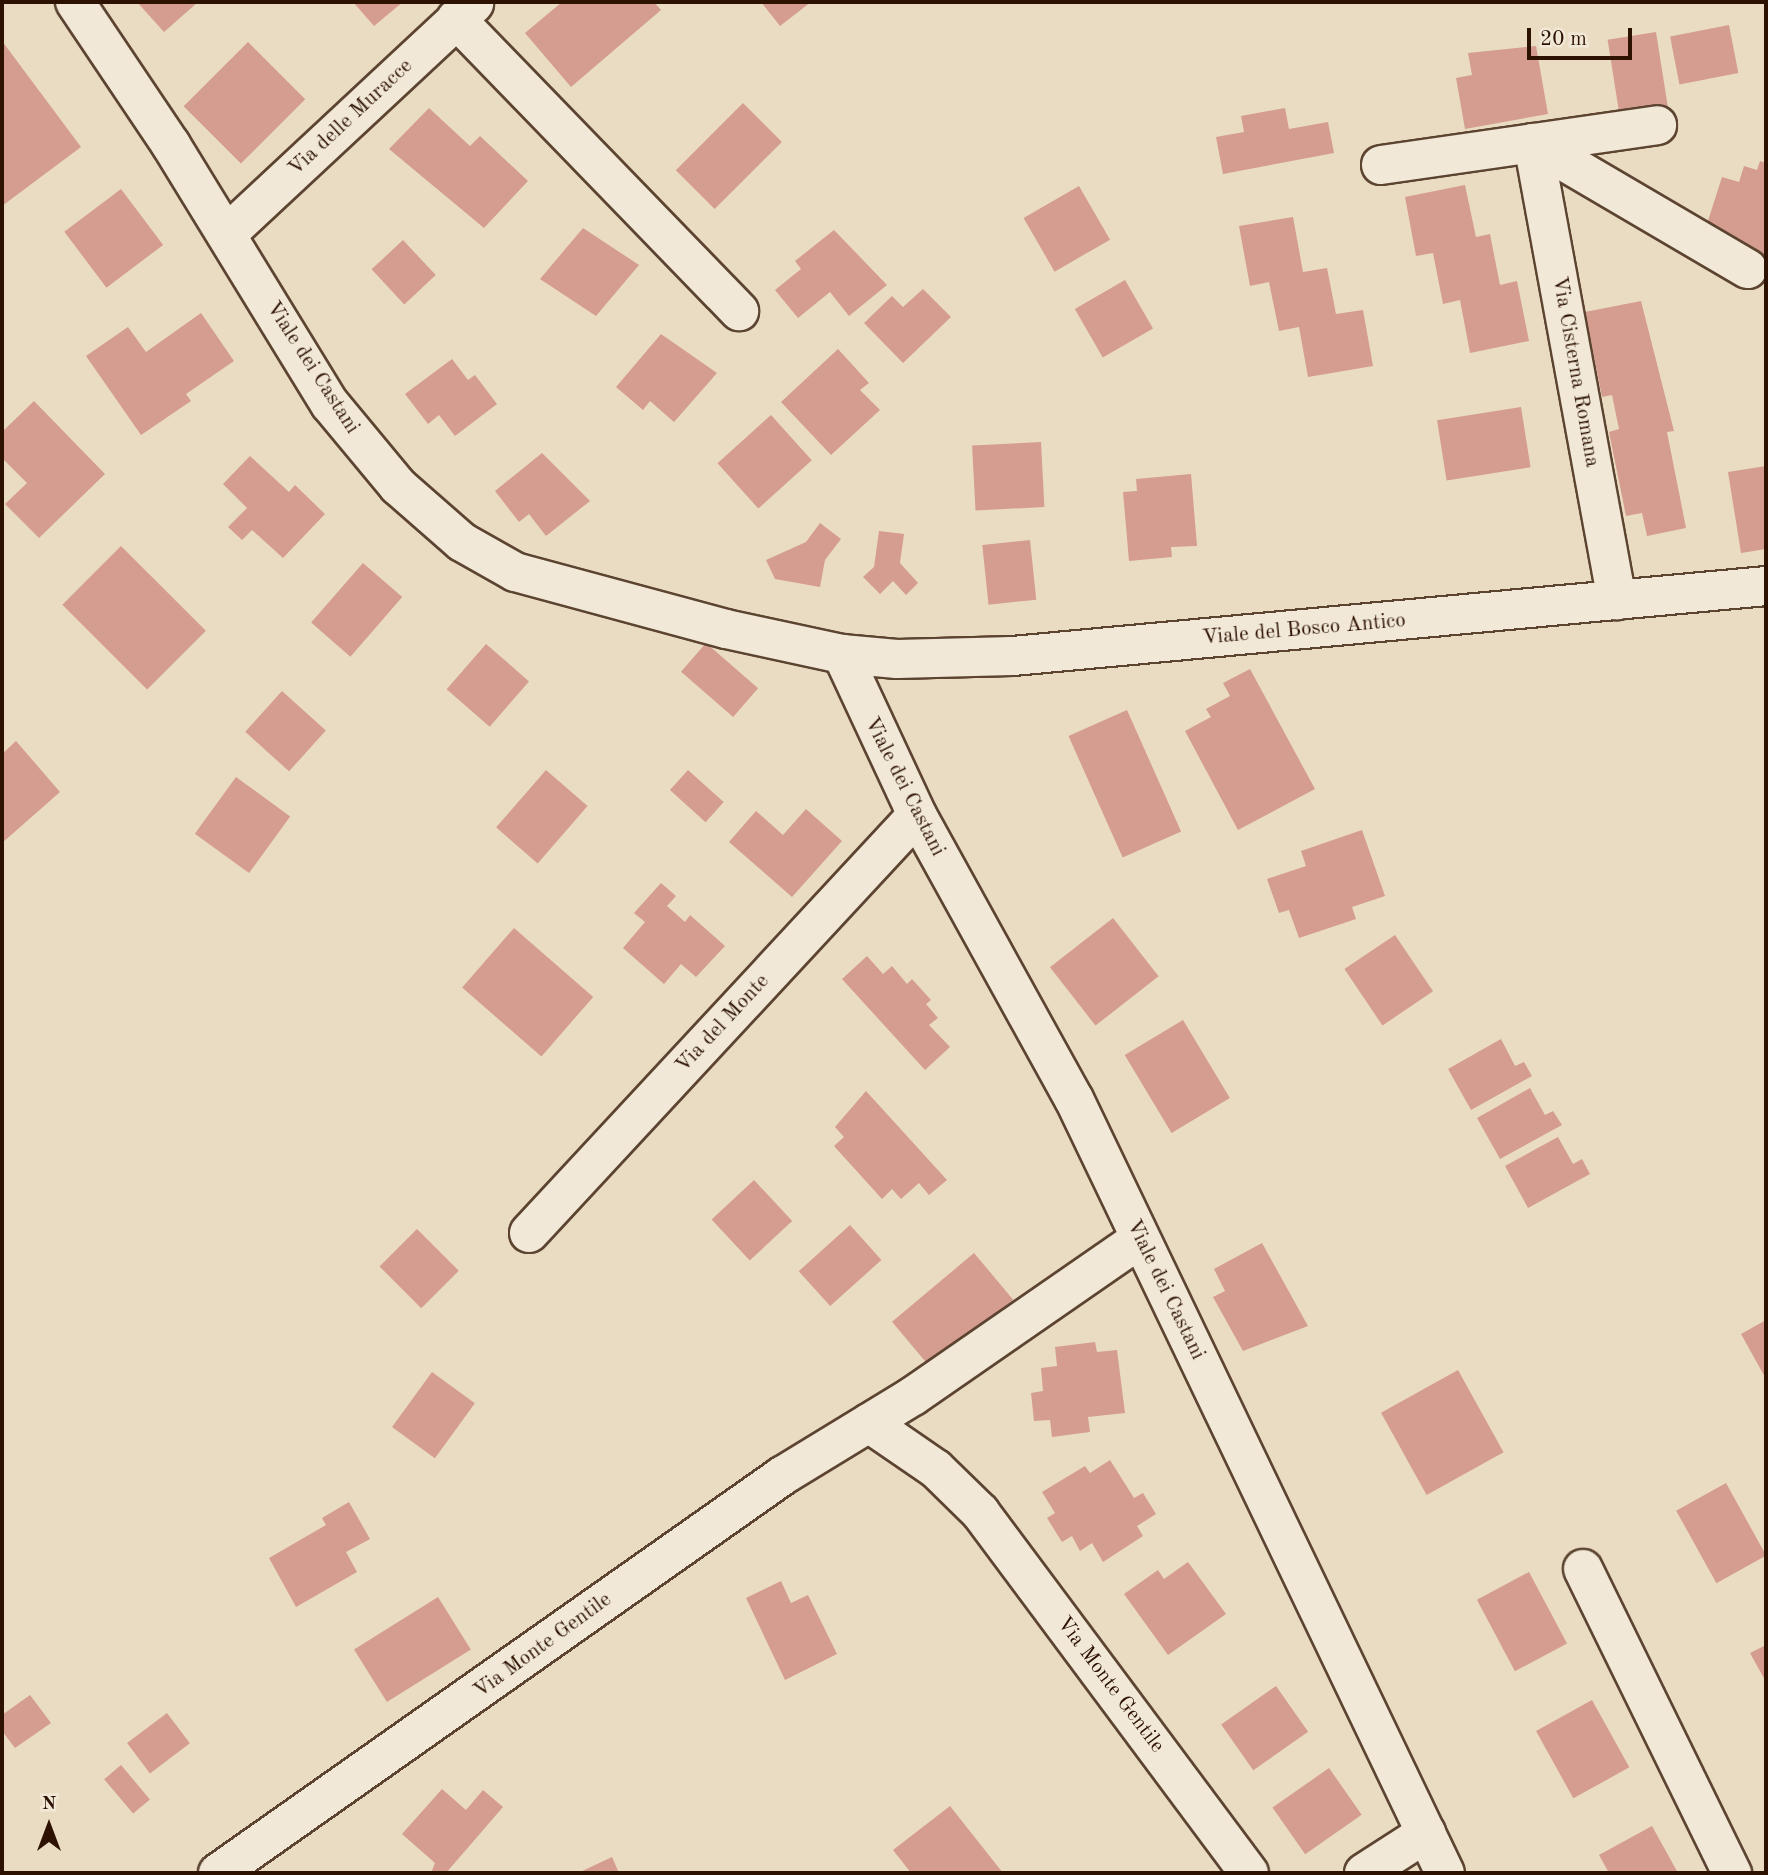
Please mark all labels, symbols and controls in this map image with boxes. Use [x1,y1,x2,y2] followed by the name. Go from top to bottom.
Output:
[1530,14,1635,58] scale bar
[1540,29,1587,50] text: 20 m
[284,54,418,182] street label: Via delle Muracce
[1546,275,1604,469] street label: Via Cisterna Romana
[260,297,364,439] street label: Viale dei Castani
[1201,609,1407,651] street label: Viale del Bosco Antico
[858,713,950,861] street label: Viale dei Castani
[671,969,775,1079] street label: Via del Monte
[1120,1216,1210,1364] street label: Viale dei Castani
[469,1588,617,1704] street label: Via Monte Gentile
[1051,1612,1169,1758] street label: Via Monte Gentile
[14,1791,84,1861] north arrow
[42,1795,56,1814] text: N

